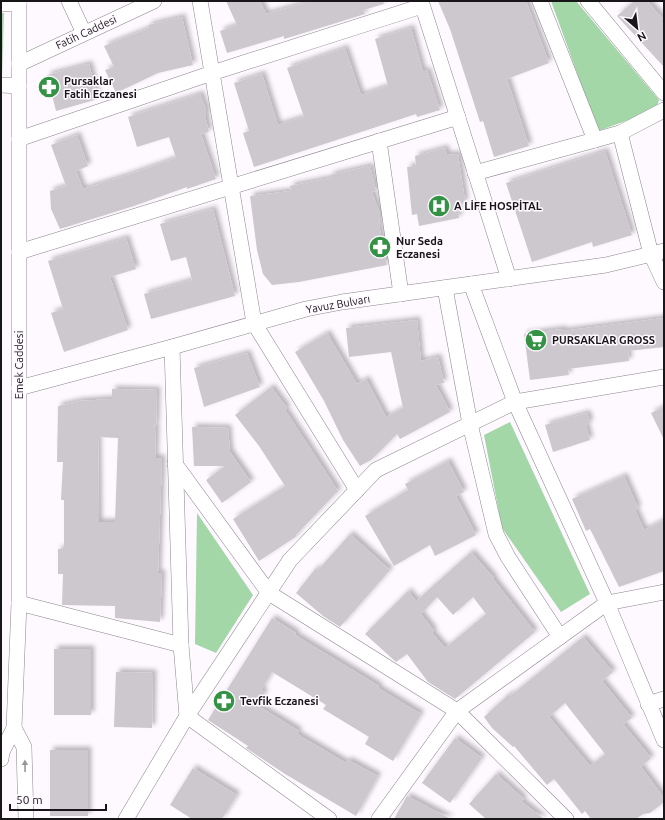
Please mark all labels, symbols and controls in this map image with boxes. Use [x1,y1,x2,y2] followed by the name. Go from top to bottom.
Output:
[617,8,657,48] north arrow
[54,13,118,51] street label: Fatih Caddesi
[635,30,648,44] text: N
[36,74,62,100] pharmacy icon: Pursaklar Fatih Eczanesi
[64,75,137,100] place label: Pursaklar Fatih Eczanesi
[426,193,452,219] hospital icon: A LİFE HOSPİTAL
[454,200,542,212] place label: A LİFE HOSPİTAL
[367,234,393,260] pharmacy icon: Nur Seda Eczanesi
[396,235,443,260] place label: Nur Seda Eczanesi
[305,292,371,316] street label: Yavuz Bulvarı
[523,327,549,353] supermarket icon: PURSAKLAR GROSS
[13,331,25,399] street label: Emek Caddesi
[552,334,655,346] place label: PURSAKLAR GROSS
[211,688,237,714] pharmacy icon: Tevfik Eczanesi
[240,695,319,707] place label: Tevfik Eczanesi
[22,759,28,772] one-way arrow
[10,786,106,812] scale bar
[16,793,43,806] text: 50 m

